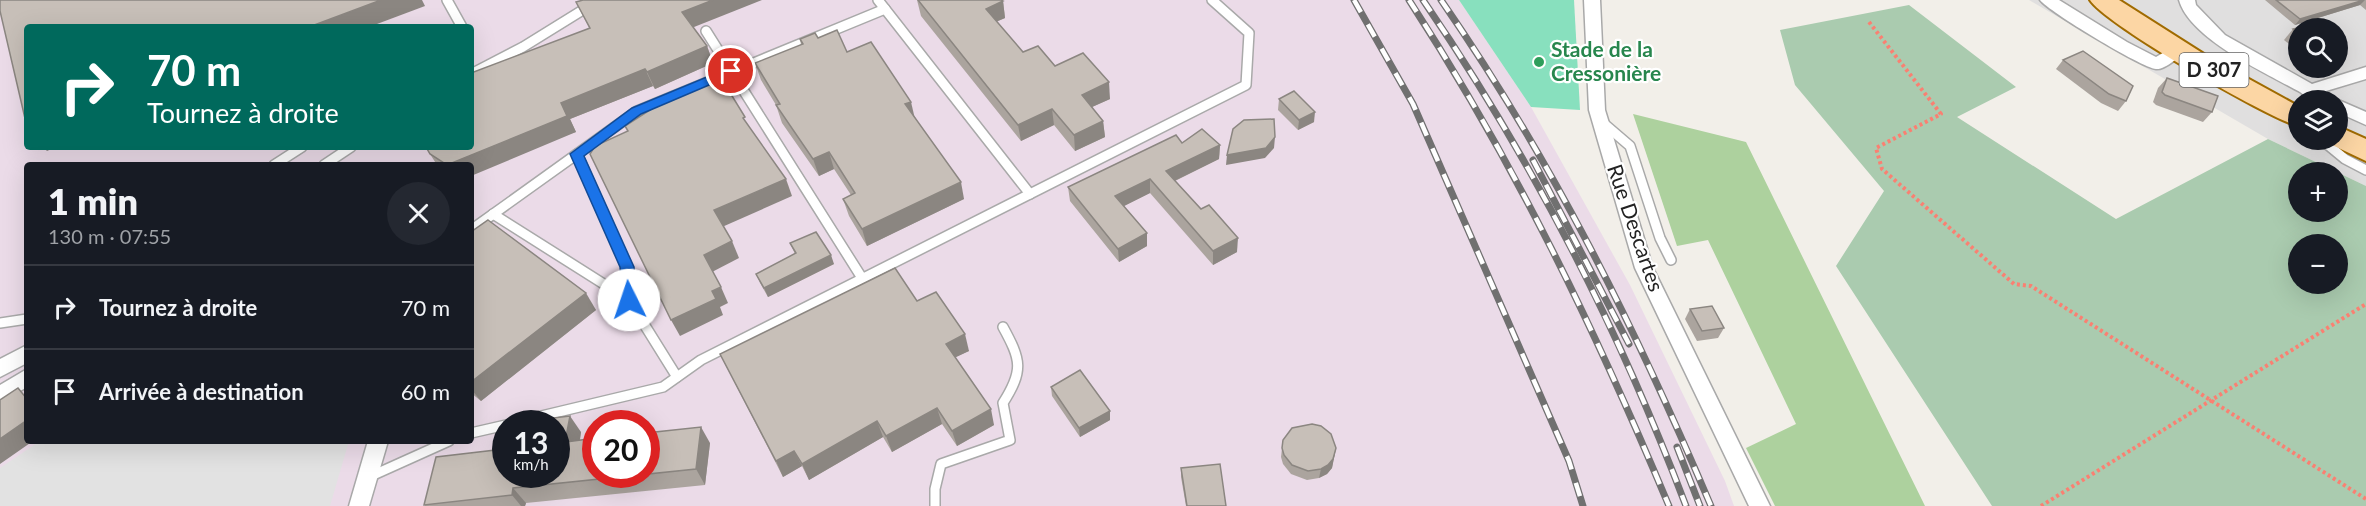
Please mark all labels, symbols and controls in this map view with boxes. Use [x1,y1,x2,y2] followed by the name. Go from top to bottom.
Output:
[2288,18,2348,294] map controls
[2288,18,2348,78] button: search
[1551,36,1661,85] place label: Stade de la Cressonière
[147,45,241,95] text: 70 m
[705,45,756,96] pin
[48,48,126,126] icon: right
[2180,53,2248,87] road number: D 307
[714,54,747,87] icon: arrive
[1532,55,1546,69] marker: Stade de la Cressonière
[2288,90,2348,150] button: layers
[147,96,339,129] text: Tournez à droite
[1603,161,1670,294] street label: Rue Descartes
[2288,162,2348,222] button: +
[48,179,138,223] text: 1 min
[387,182,450,245] button: close
[48,224,171,248] text: 130 m · 07:55
[2288,234,2348,294] button: −
[597,268,661,332] position arrow
[48,291,81,324] icon: right
[99,294,257,321] text: Tournez à droite
[401,294,450,321] text: 70 m
[48,375,81,408] icon: arrive
[99,378,304,405] text: Arrivée à destination
[401,378,450,405] text: 60 m
[582,410,660,488] speed limit sign: 20
[514,424,548,460] text: 13
[513,455,549,473] text: km/h

